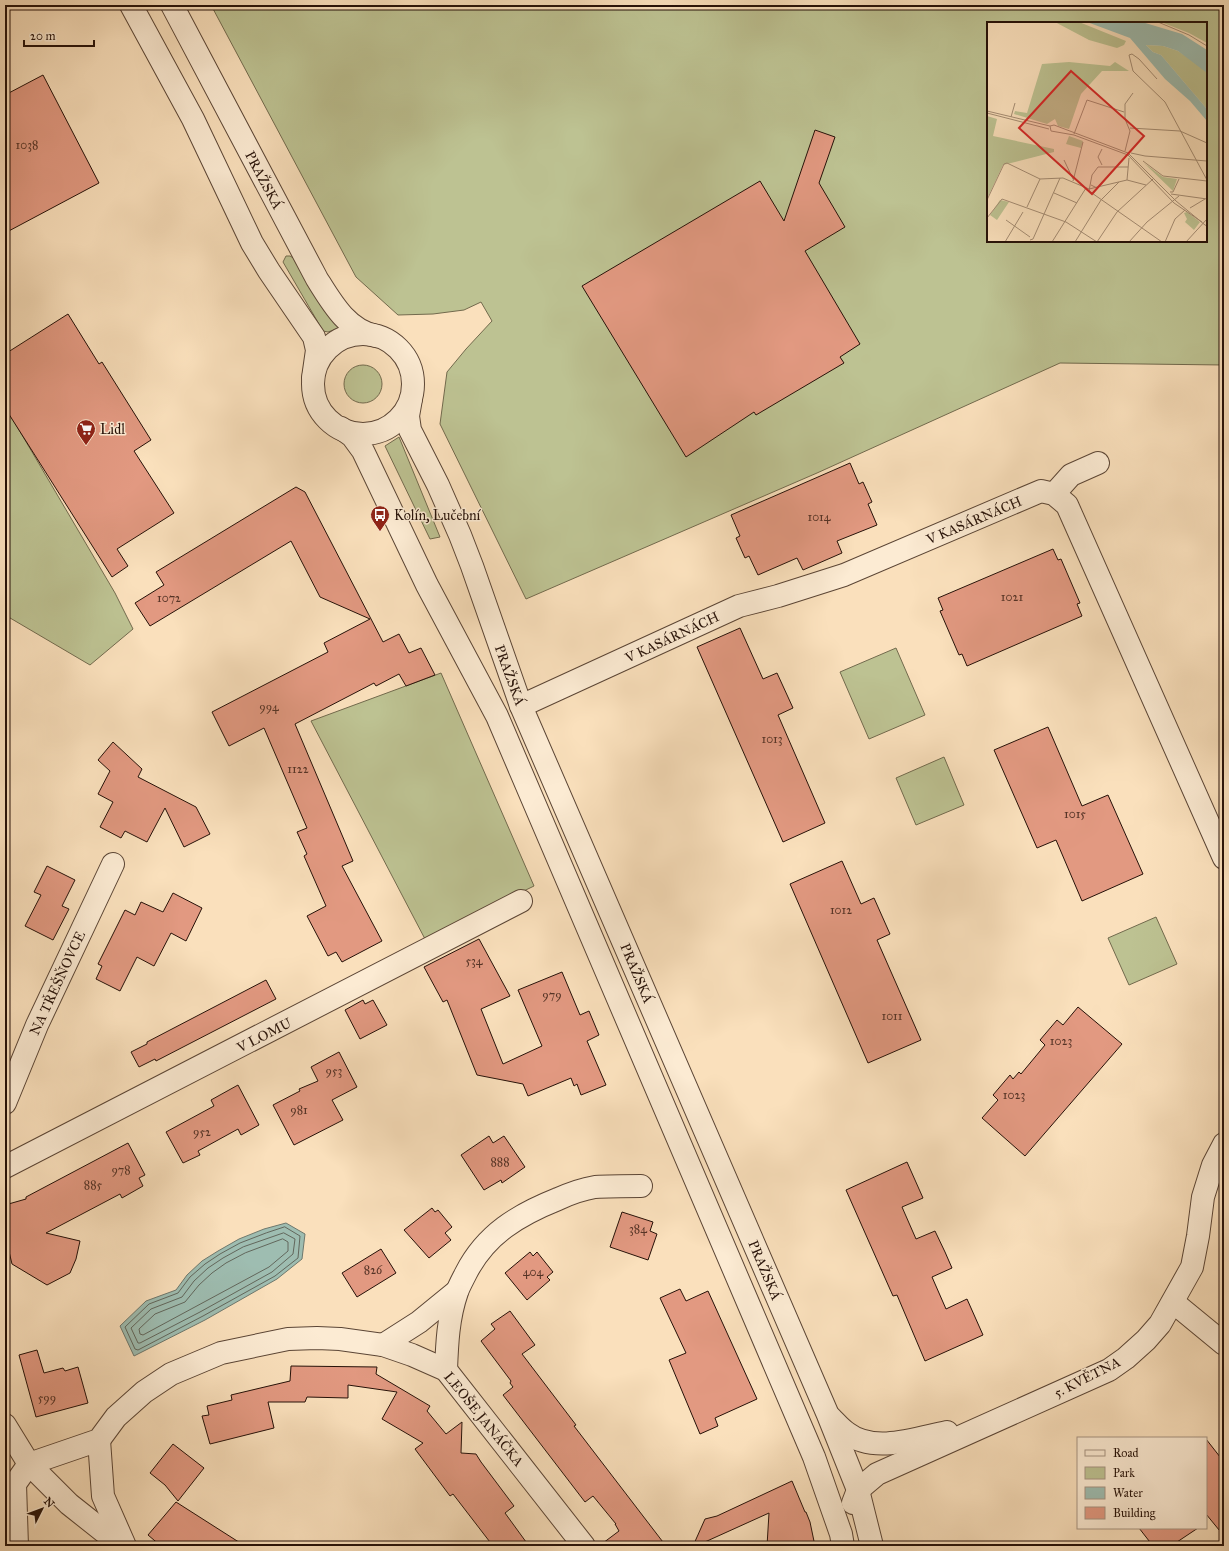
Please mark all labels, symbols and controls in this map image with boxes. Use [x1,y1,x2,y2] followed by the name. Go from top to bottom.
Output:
[24,22,94,48] scale bar
[987,22,1207,242] inset map
[30,29,56,43] text: 20 m
[16,138,38,152] house number: 1038
[241,147,288,213] street label: PRAŽSKÁ
[75,418,97,446] supermarket icon: Lidl
[100,421,125,438] place label: Lidl
[922,491,1024,549] street label: V KASÁRNÁCH
[369,504,391,532] bus stop icon: Kolín, Lučební
[394,507,482,524] place label: Kolín, Lučební
[808,510,831,524] house number: 1014
[1001,590,1023,604] house number: 1021
[157,591,181,605] house number: 1072
[621,606,722,667] street label: V KASÁRNÁCH
[491,642,530,708] street label: PRAŽSKÁ
[259,700,279,714] house number: 994
[761,732,783,746] house number: 1013
[287,762,309,776] house number: 1122
[1064,807,1086,821] house number: 1015
[830,903,852,917] house number: 1012
[24,928,89,1038] street label: NA TŘEŠŇOVCE
[616,940,659,1006] street label: PRAŽSKÁ
[465,954,483,968] house number: 534
[542,988,562,1002] house number: 979
[881,1009,903,1023] house number: 1011
[233,1014,295,1057] street label: V LOMU
[1050,1034,1072,1048] house number: 1023
[326,1064,343,1078] house number: 953
[1003,1088,1025,1102] house number: 1023
[290,1103,308,1117] house number: 981
[193,1125,211,1139] house number: 952
[490,1155,510,1169] house number: 888
[111,1163,131,1177] house number: 978
[84,1178,103,1192] house number: 885
[629,1222,647,1236] house number: 384
[744,1237,787,1303] street label: PRAŽSKÁ
[364,1263,383,1277] house number: 826
[523,1265,543,1279] house number: 404
[1051,1352,1124,1401] street label: 5. KVĚTNA
[439,1367,529,1471] street label: LEOŠE JANÁČKA
[38,1391,56,1405] house number: 599
[1077,1437,1207,1529] legend
[1113,1446,1139,1460] text: Road
[1113,1466,1135,1480] text: Park
[1113,1486,1143,1500] text: Water
[22,1489,62,1529] north arrow
[41,1495,57,1511] text: N
[1113,1506,1156,1521] text: Building

